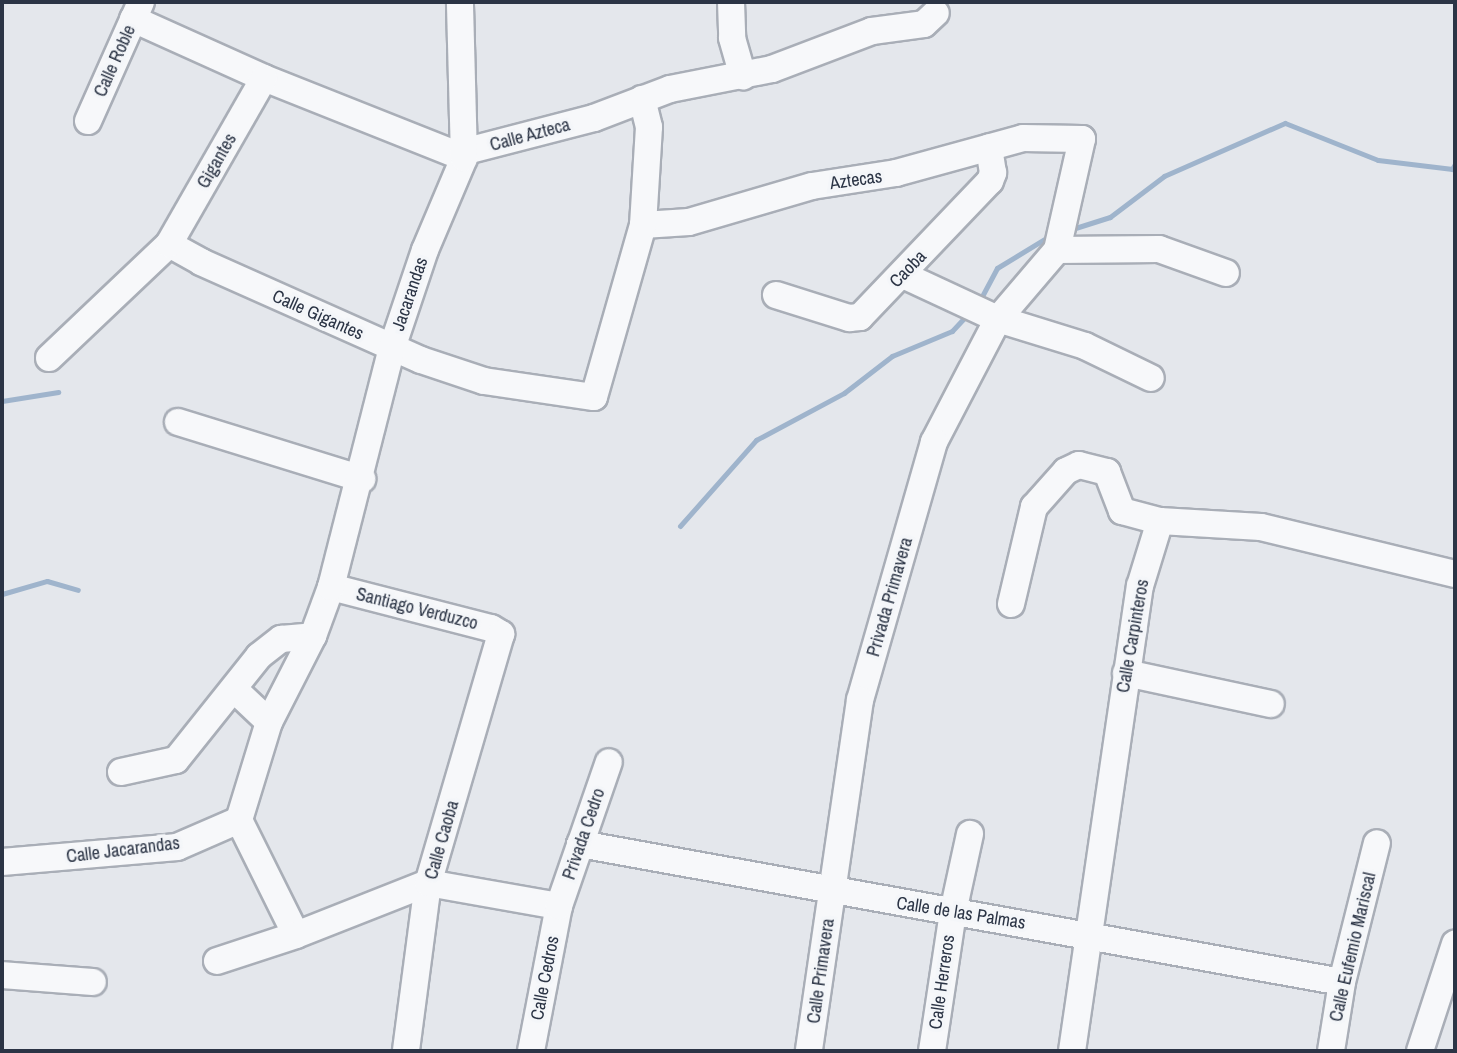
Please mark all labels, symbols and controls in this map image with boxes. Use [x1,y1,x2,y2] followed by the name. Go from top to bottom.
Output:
[90,22,140,100] street label: Calle Roble
[487,114,573,156] street label: Calle Azteca
[193,130,241,192] street label: Gigantes
[828,166,884,194] street label: Aztecas
[885,246,931,292] street label: Caoba
[387,254,433,334] street label: Jacarandas
[269,285,367,345] street label: Calle Gigantes
[863,535,917,659] street label: Privada Primavera
[1112,578,1154,694] street label: Calle Carpinteros
[354,583,480,635] street label: Santiago Verduzco
[558,785,610,883] street label: Privada Cedro
[420,798,464,882] street label: Calle Caoba
[65,832,181,868] street label: Calle Jacarandas
[1325,870,1381,1024] street label: Calle Eufemio Mariscal
[895,892,1027,934] street label: Calle de las Palmas
[803,917,839,1025] street label: Calle Primavera
[925,933,959,1031] street label: Calle Herreros
[526,934,564,1022] street label: Calle Cedros

